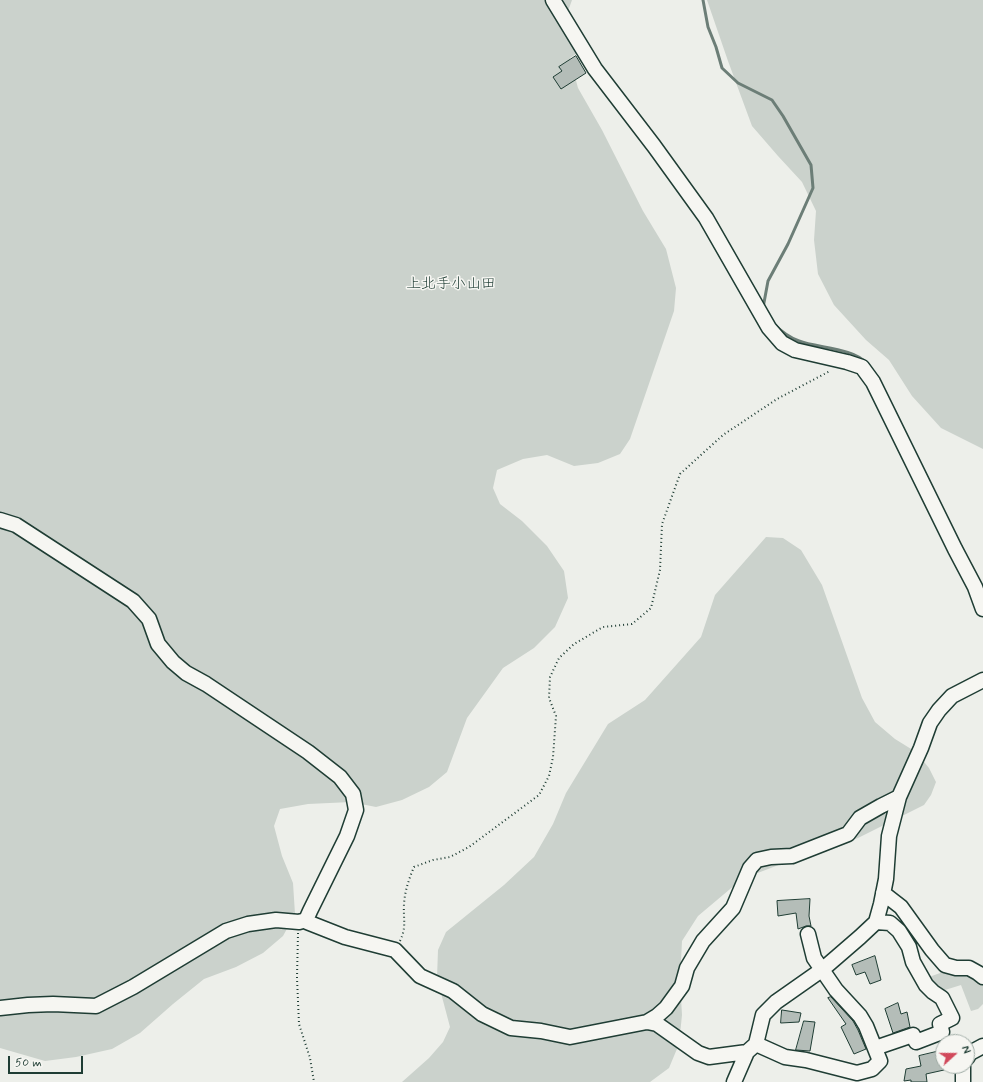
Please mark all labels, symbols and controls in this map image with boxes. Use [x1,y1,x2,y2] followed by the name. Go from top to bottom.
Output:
[406,276,496,294] district label: 上北手小山田
[935,1034,975,1074] north arrow
[957,1044,973,1056] text: N
[10,1048,85,1074] scale bar
[15,1055,42,1071] text: 50 m

